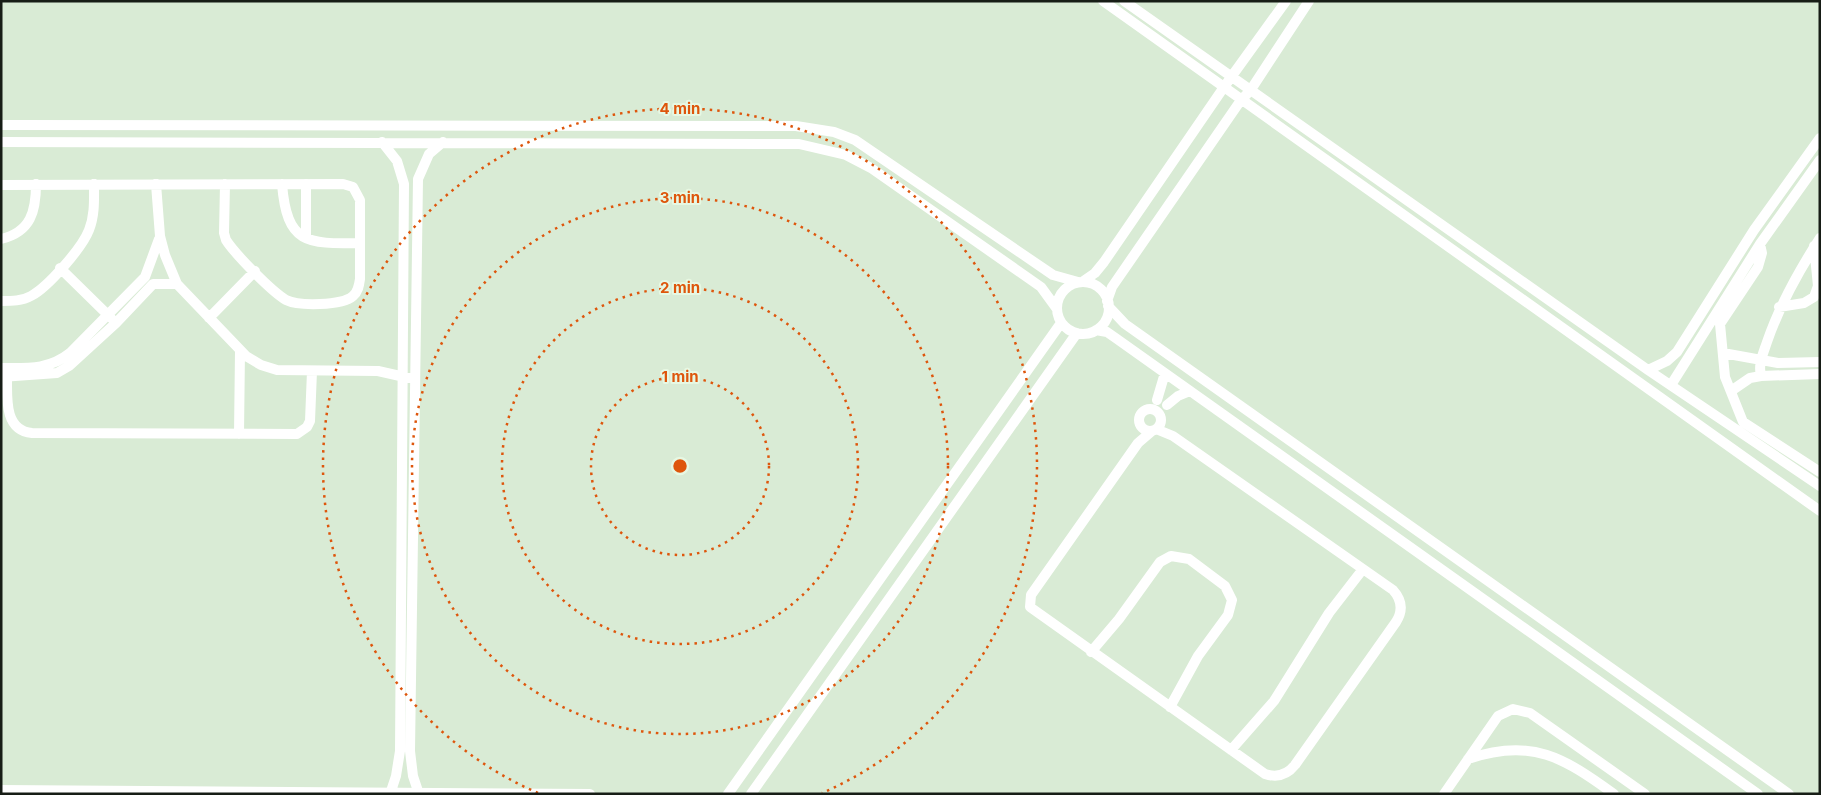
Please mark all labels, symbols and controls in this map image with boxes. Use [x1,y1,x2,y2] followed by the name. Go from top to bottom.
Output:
[660,99,700,118] text: 4 min
[660,188,700,207] text: 3 min
[660,278,700,297] text: 2 min
[661,367,699,386] text: 1 min
[671,457,689,475] centre of rings

